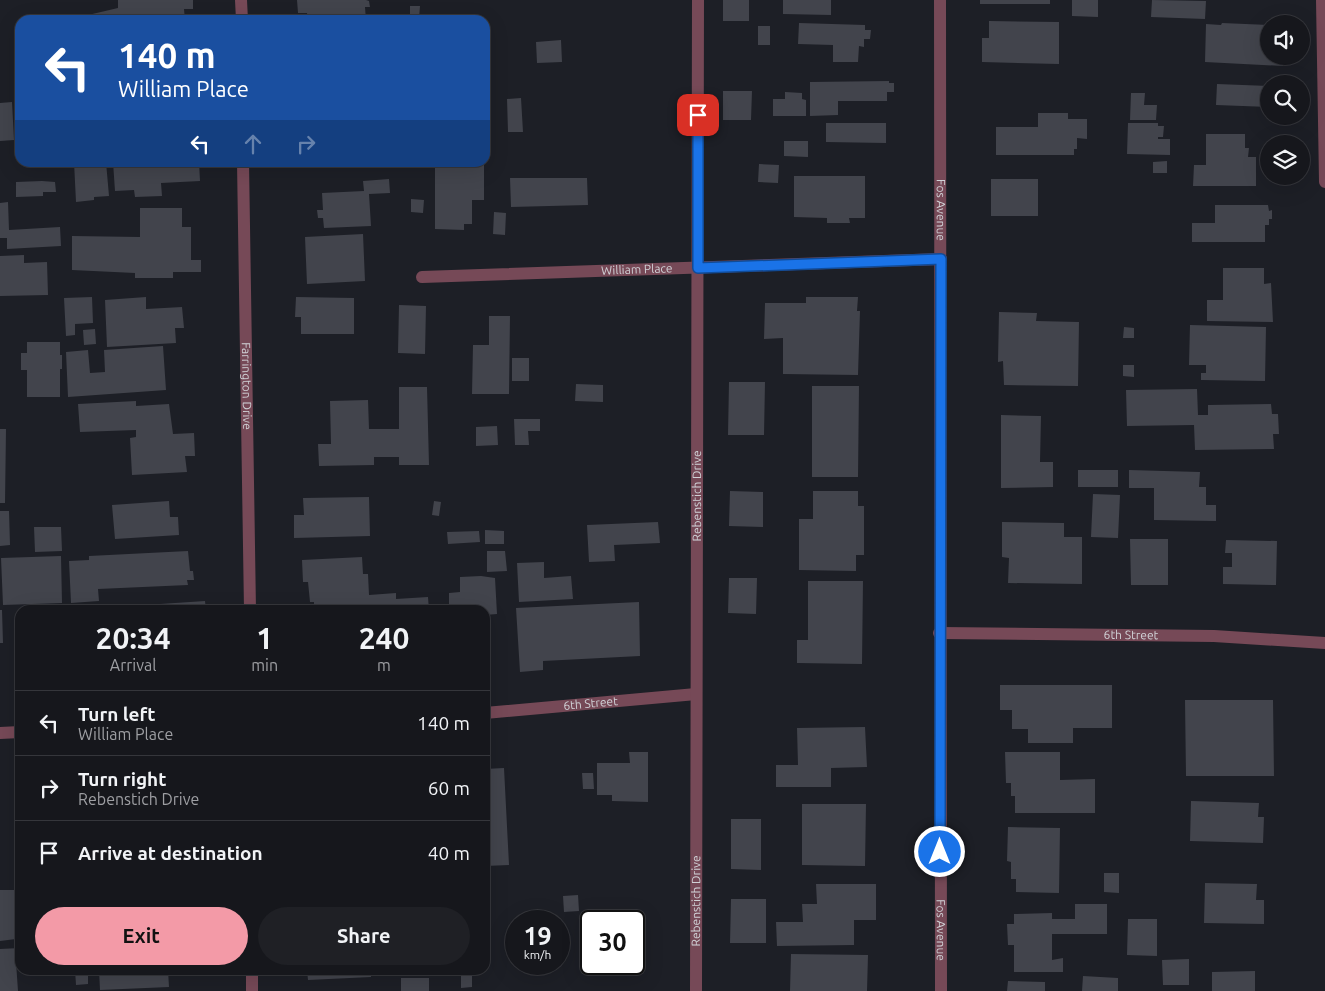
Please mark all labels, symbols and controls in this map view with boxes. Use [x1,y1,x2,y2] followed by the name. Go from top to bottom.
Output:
[1260,15,1310,185] map controls
[1260,15,1310,65] button: sound
[35,35,100,100] icon: left
[118,35,216,75] text: 140 m
[1260,75,1310,125] button: search
[118,76,249,101] text: William Place
[677,94,719,136] pin
[684,101,712,129] icon: arrive
[186,130,214,158] icon: left
[239,130,267,158] icon: ahead
[292,130,320,158] icon: right
[1260,135,1310,185] button: layers
[935,179,948,241] street label: Fos Avenue
[601,261,673,277] street label: William Place
[240,342,254,430] street label: Farrington Drive
[690,450,703,542] street label: Rebenstich Drive
[96,621,171,655] text: 20:34
[256,621,273,655] text: 1
[359,621,409,655] text: 240
[1104,628,1159,641] street label: 6th Street
[110,656,156,674] text: Arrival
[251,656,278,674] text: min
[377,656,391,674] text: m
[563,694,619,712] street label: 6th Street
[78,703,156,725] text: Turn left
[35,709,63,737] icon: left
[417,712,470,734] text: 140 m
[78,725,173,743] text: William Place
[78,768,166,790] text: Turn right
[35,774,63,802] icon: right
[428,777,470,799] text: 60 m
[78,790,199,808] text: Rebenstich Drive
[913,825,965,877] position arrow
[35,839,63,867] icon: arrive
[78,842,263,864] text: Arrive at destination
[428,842,470,864] text: 40 m
[689,855,702,947] street label: Rebenstich Drive
[935,899,948,961] street label: Fos Avenue
[35,907,248,965] button: Exit
[258,907,470,965] button: Share
[580,910,645,975] speed limit sign: 30
[523,922,552,950] text: 19
[524,948,551,961] text: km/h

